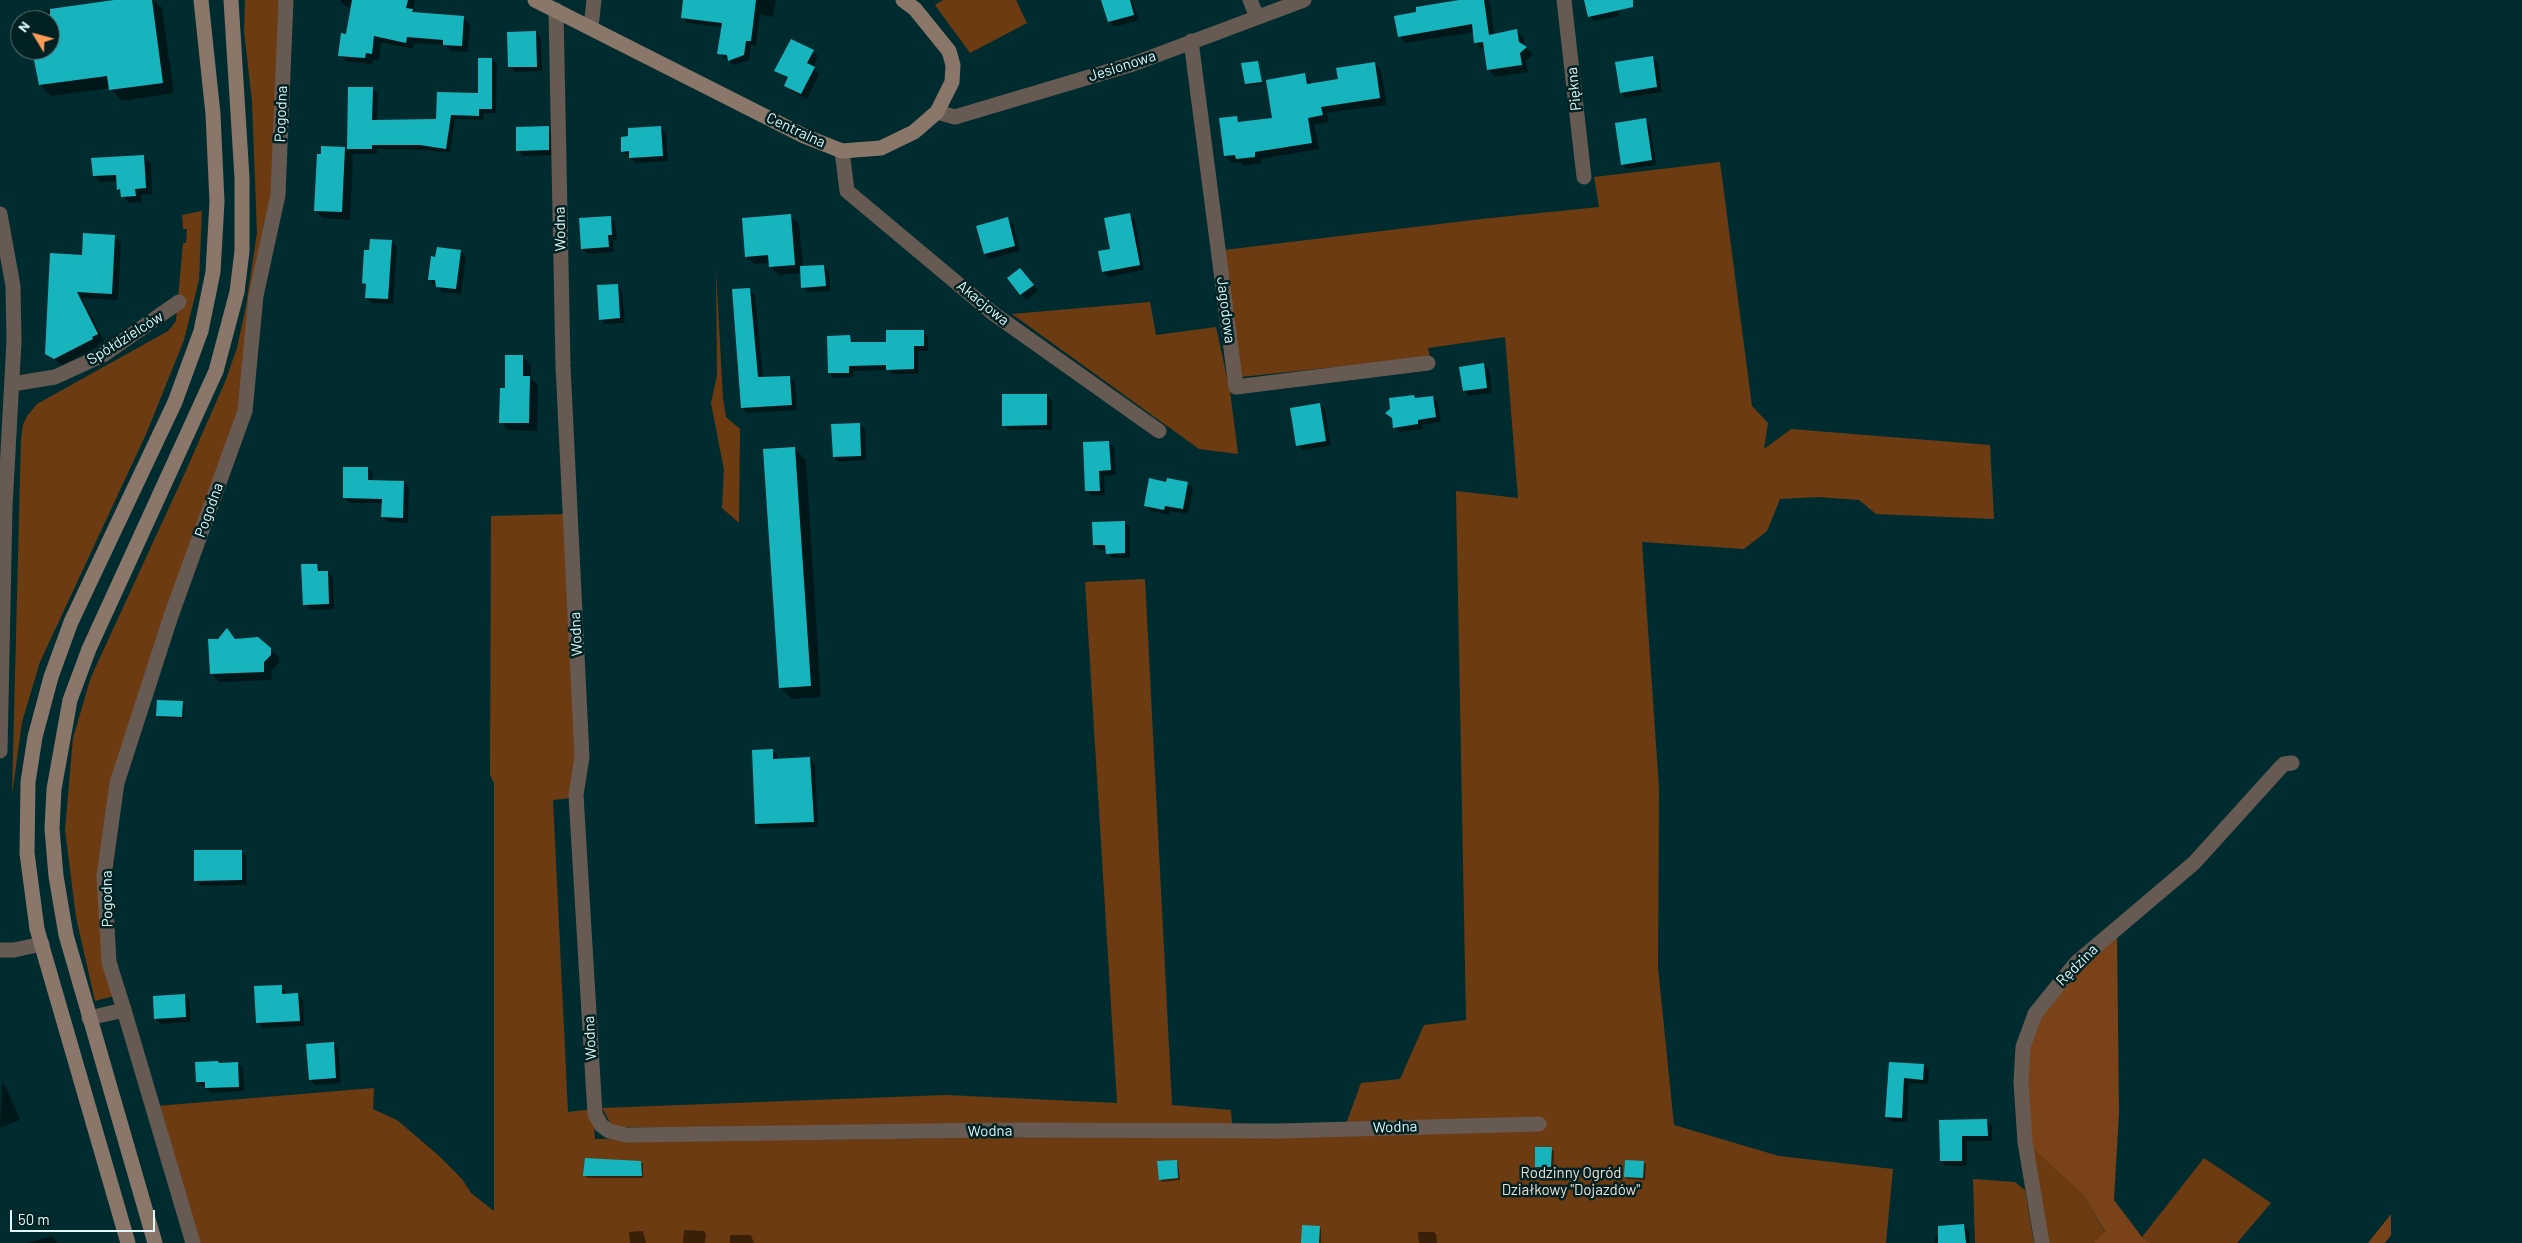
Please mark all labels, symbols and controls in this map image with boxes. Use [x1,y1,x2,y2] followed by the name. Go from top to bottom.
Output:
[10,10,60,60] north arrow
[14,17,33,35] text: N
[1086,47,1158,85] street label: Jesionowa
[1563,66,1585,112] street label: Piękna
[271,85,291,143] street label: Pogodna
[764,109,828,151] street label: Centralna
[551,207,569,251] street label: Wodna
[1213,276,1239,344] street label: Jagodowa
[953,277,1013,329] street label: Akacjowa
[84,307,166,369] street label: Spółdzielców
[191,480,227,540] street label: Pogodna
[566,611,586,657] street label: Wodna
[98,870,116,928] street label: Pogodna
[2052,940,2102,990] street label: Rędzina
[580,1015,600,1061] street label: Wodna
[1372,1117,1418,1137] street label: Wodna
[968,1122,1012,1140] street label: Wodna
[1502,1164,1640,1199] park label: Rodzinny Ogród Działkowy "Dojazdów"
[12,1200,158,1232] scale bar
[18,1210,50,1228] text: 50 m

